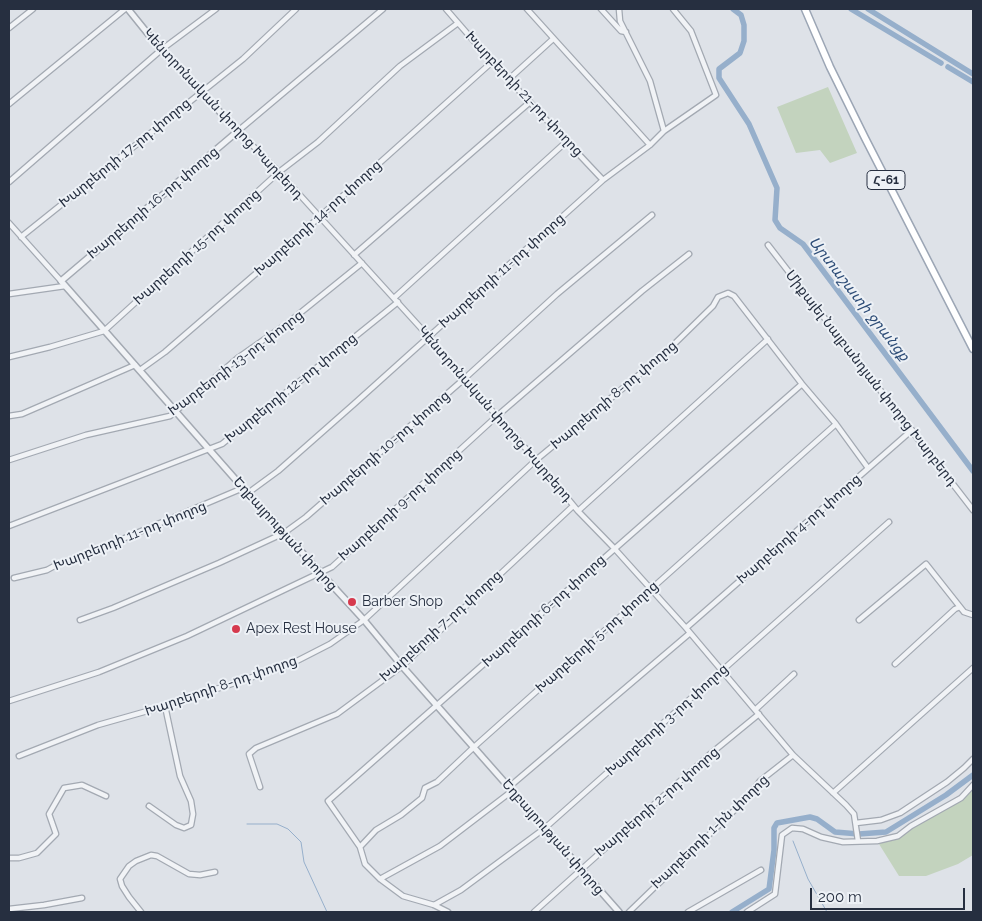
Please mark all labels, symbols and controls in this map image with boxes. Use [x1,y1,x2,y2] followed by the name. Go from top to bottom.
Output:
[139,25,307,203] street label: Կենտրոնական փողոց Խարբերդ
[462,28,586,160] street label: Խարբերդի 21-րդ փողոց
[56,95,194,211] street label: Խարբերդի 17-րդ փողոց
[84,143,222,263] street label: Խարբերդի 16-րդ փողոց
[251,156,385,280] street label: Խարբերդի 14-րդ փողոց
[867,170,905,190] road number: Հ-61
[130,185,264,309] street label: Խարբերդի 15-րդ փողոց
[436,210,568,332] street label: Խարբերդի 11-րդ փողոց
[805,233,913,365] water label: Արտաշատի ջրանցք
[782,267,960,489] street label: Միքայել Նալբանդյան փողոց Խարբերդ
[165,307,307,419] street label: Խարբերդի 13-րդ փողոց
[414,323,576,505] street label: Կենտրոնական փողոց Խարբերդ
[222,330,360,446] street label: Խարբերդի 12-րդ փողոց
[547,337,681,453] street label: Խարբերդի 8-րդ փողոց
[317,387,453,509] street label: Խարբերդի 10-րդ փողոց
[335,445,465,565] street label: Խարբերդի 9-րդ փողոց
[733,470,865,588] street label: Խարբերդի 4-րդ փողոց
[229,473,341,595] street label: Եղբայրության փողոց
[51,498,209,574] street label: Խարբերդի 11-րդ փողոց
[479,551,609,671] street label: Խարբերդի 6-րդ փողոց
[376,567,506,685] street label: Խարբերդի 7-րդ փողոց
[532,577,662,697] street label: Խարբերդի 5-րդ փողոց
[362,594,443,610] place label: Barber Shop
[346,596,358,608] marker: Barber Shop
[246,621,357,637] place label: Apex Rest House
[230,623,242,635] marker: Apex Rest House
[143,652,299,720] street label: Խարբերդի 8-րդ փողոց
[602,661,732,779] street label: Խարբերդի 3-րդ փողոց
[592,744,722,860] street label: Խարբերդի 2-րդ փողոց
[648,771,772,893] street label: Խարբերդի 1-ին փողոց
[498,776,608,898] street label: Եղբայրության փողոց
[812,878,967,910] scale bar
[818,888,862,906] text: 200 m

